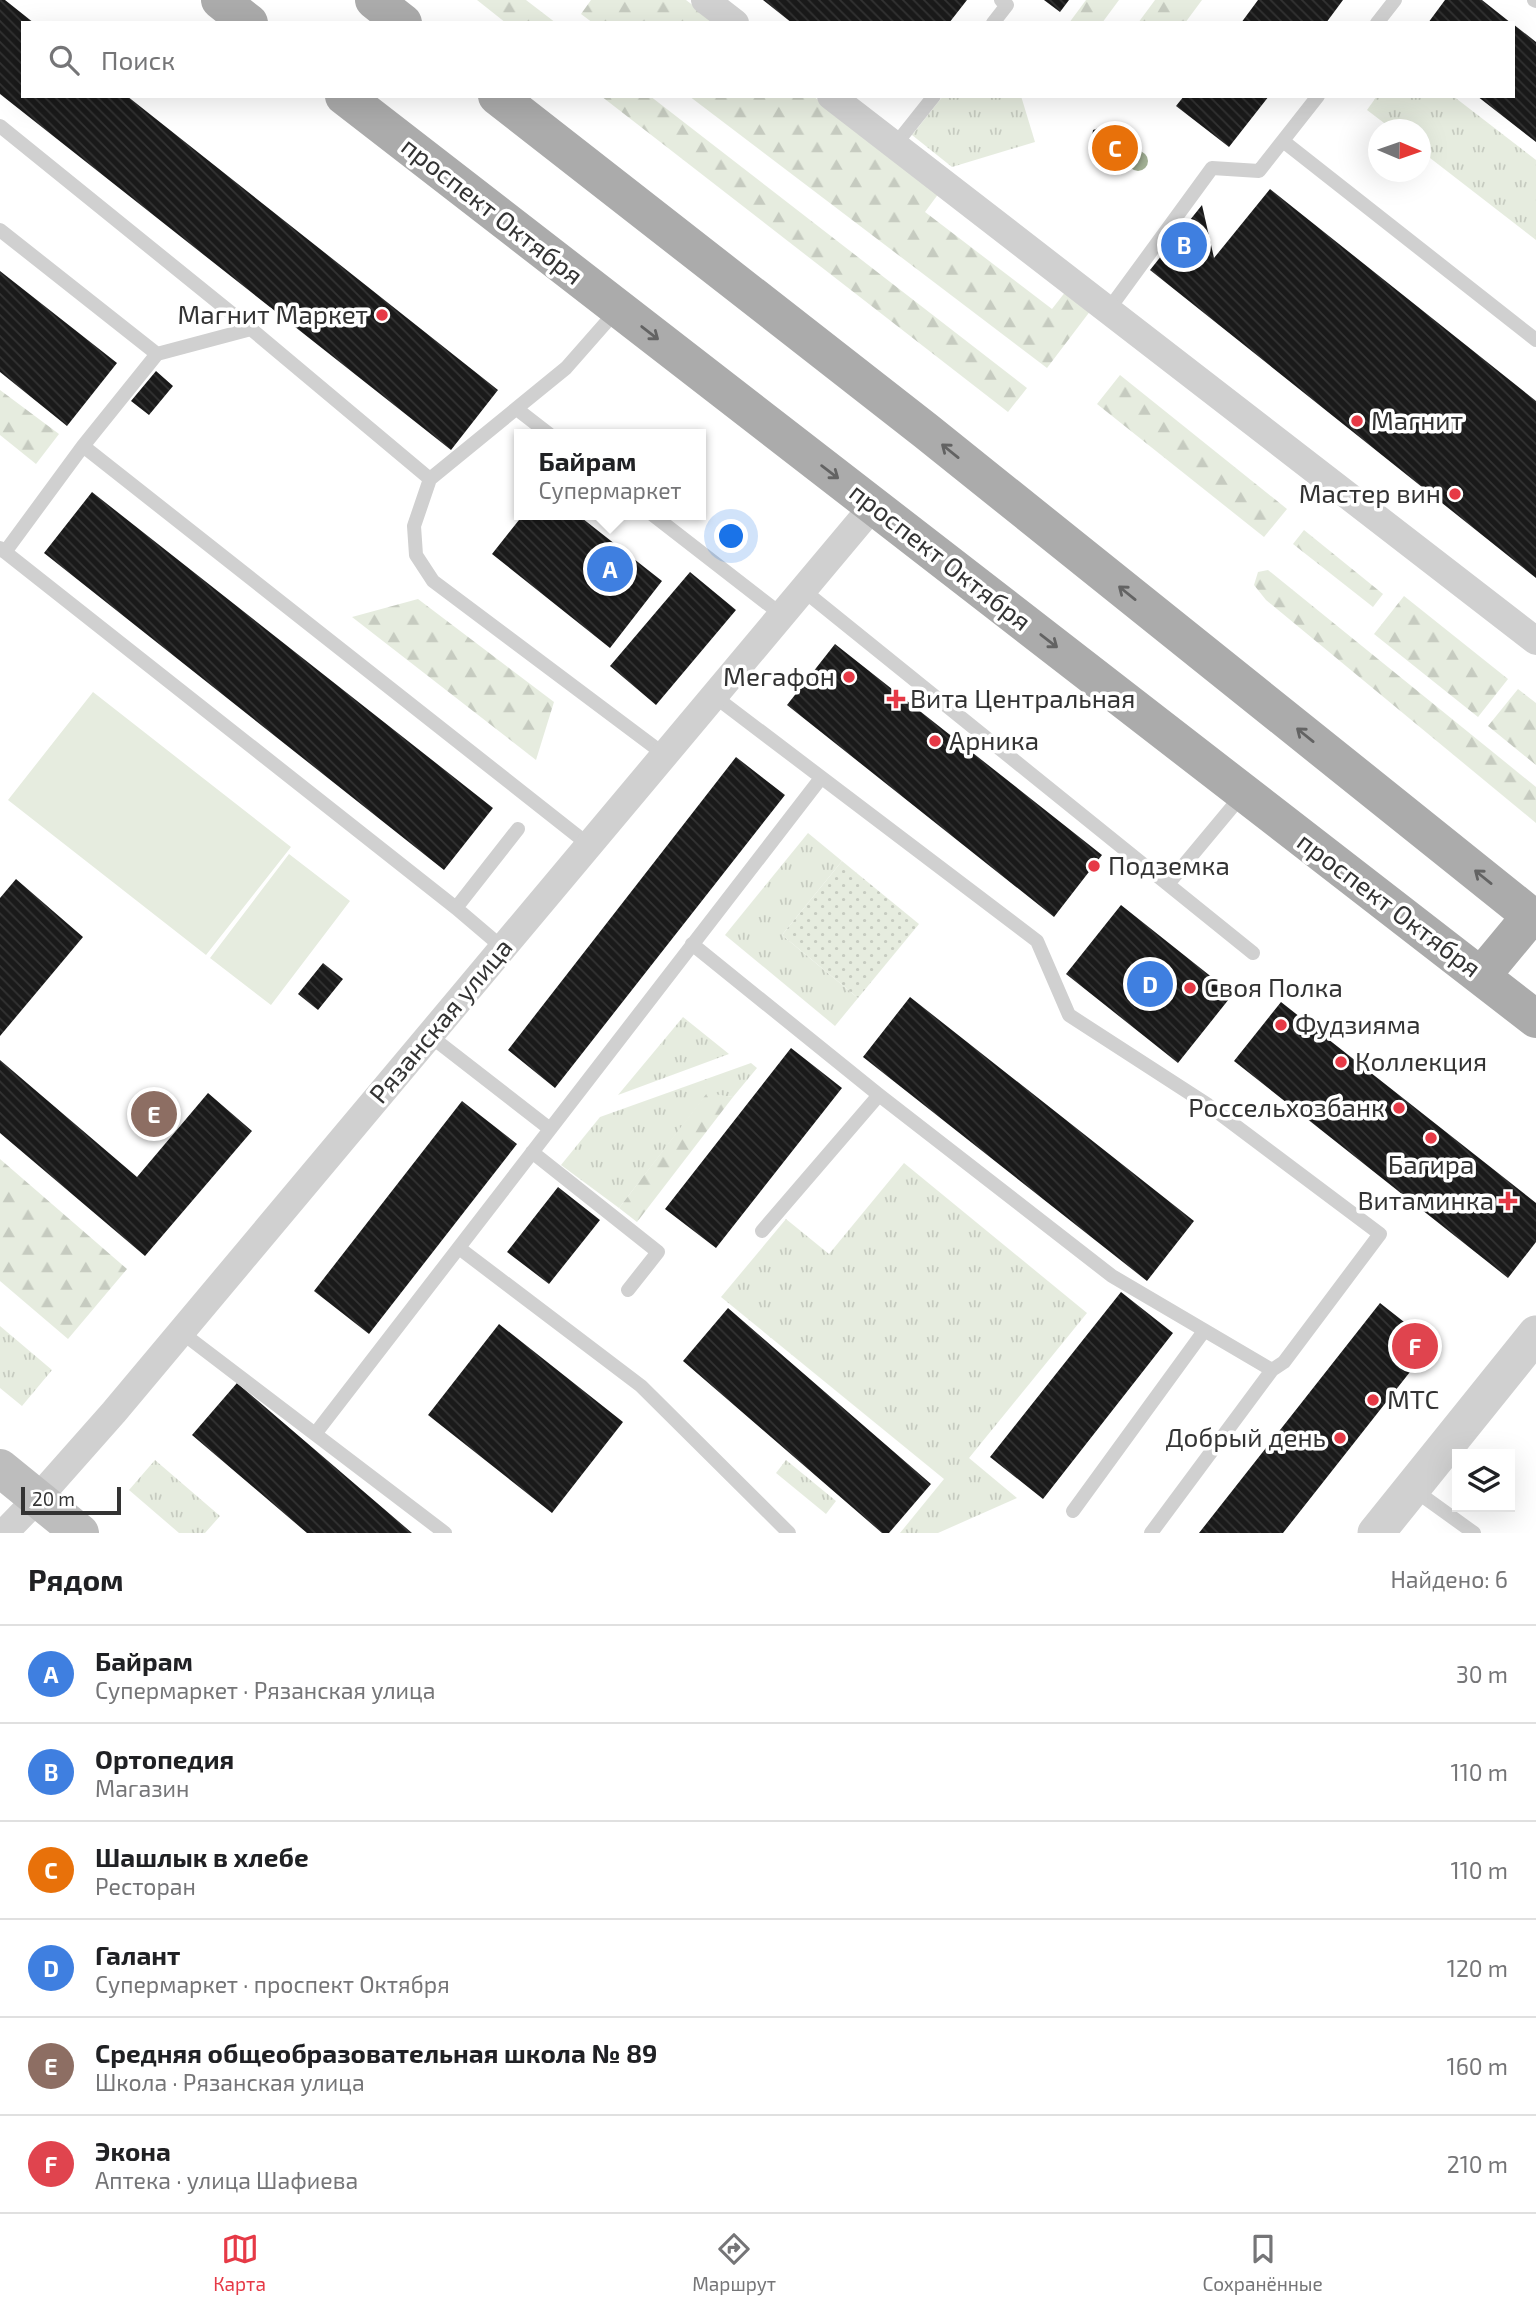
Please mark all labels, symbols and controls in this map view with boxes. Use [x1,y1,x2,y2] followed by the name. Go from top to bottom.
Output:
[21,21,1515,98] search box
[45,41,83,79] icon: search
[101,44,175,75] text: Поиск
[1368,119,1431,182] north arrow
[1092,122,1138,174] pin: C
[396,129,590,290] street label: проспект Октября
[1161,219,1207,271] pin: B
[177,298,368,329] place label: Магнит Маркет
[374,307,390,323] marker: Магнит Маркет
[640,326,659,341] one-way arrow
[1371,404,1464,435] place label: Магнит
[1349,413,1365,429] marker: Магнит
[514,429,706,520] popup
[941,443,959,458] one-way arrow
[539,445,636,476] text: Байрам
[820,464,839,479] one-way arrow
[844,475,1038,636] street label: проспект Октября
[539,476,682,504] text: Супермаркет
[1299,477,1441,508] place label: Мастер вин
[1447,486,1463,502] marker: Мастер вин
[714,519,748,553] your location
[587,543,633,595] pin: A
[1119,585,1137,601] one-way arrow
[1039,634,1057,649] one-way arrow
[723,660,835,691] place label: Мегафон
[841,669,857,685] marker: Мегафон
[910,682,1135,713] place label: Вита Центральная
[888,691,904,707] marker: Вита Центральная
[949,724,1039,755] place label: Арника
[1297,727,1315,743] one-way arrow
[927,733,943,749] marker: Арника
[1292,825,1488,983] street label: проспект Октября
[1108,849,1230,880] place label: Подземка
[1086,858,1102,874] marker: Подземка
[1474,870,1492,885] one-way arrow
[362,931,519,1109] street label: Рязанская улица
[1127,958,1173,1010] pin: D
[1204,971,1343,1002] place label: Своя Полка
[1182,980,1198,996] marker: Своя Полка
[1295,1008,1421,1040] place label: Фудзияма
[1273,1017,1289,1033] marker: Фудзияма
[1355,1045,1487,1076] place label: Коллекция
[1333,1054,1349,1070] marker: Коллекция
[131,1088,177,1140] pin: E
[1188,1091,1385,1122] place label: Россельхозбанк
[1391,1100,1407,1116] marker: Россельхозбанк
[1423,1130,1439,1146] marker: Багира
[1388,1148,1474,1179] place label: Багира
[1357,1184,1494,1215] place label: Витаминка
[1500,1193,1516,1209] marker: Витаминка
[1392,1320,1438,1372] pin: F
[1387,1383,1439,1414] place label: МТС
[1365,1392,1381,1408] marker: МТС
[1166,1421,1326,1452] place label: Добрый день
[1332,1430,1348,1446] marker: Добрый день
[1452,1449,1515,1512] map controls
[1452,1449,1515,1512] button: layers
[21,1484,121,1516] scale bar
[32,1487,75,1510] text: 20 m
[28,1561,124,1597] text: Рядом
[1390,1565,1508,1593] text: Найдено: 6
[95,1645,193,1676] text: Байрам
[43,1660,59,1688] text: A
[1456,1660,1508,1688] text: 30 m
[95,1676,435,1704] text: Супермаркет · Рязанская улица
[95,1743,234,1774] text: Ортопедия
[44,1758,58,1786] text: B
[1451,1758,1508,1786] text: 110 m
[95,1774,189,1802] text: Магазин
[95,1841,309,1872] text: Шашлык в хлебе
[44,1856,58,1884] text: C
[1451,1856,1508,1884] text: 110 m
[95,1872,196,1900] text: Ресторан
[95,1939,180,1970] text: Галант
[43,1954,59,1982] text: D
[1447,1954,1508,1982] text: 120 m
[95,1970,450,1998] text: Супермаркет · проспект Октября
[95,2037,657,2068] text: Средняя общеобразовательная школа № 89
[44,2052,58,2080] text: E
[1447,2052,1508,2080] text: 160 m
[95,2068,365,2096] text: Школа · Рязанская улица
[95,2135,171,2166] text: Экона
[45,2150,57,2178] text: F
[1447,2150,1508,2178] text: 210 m
[95,2166,358,2194] text: Аптека · улица Шафиева
[213,2230,266,2295] tab: Карта
[692,2230,776,2295] tab: Маршрут
[1202,2230,1323,2295] tab: Сохранённые

